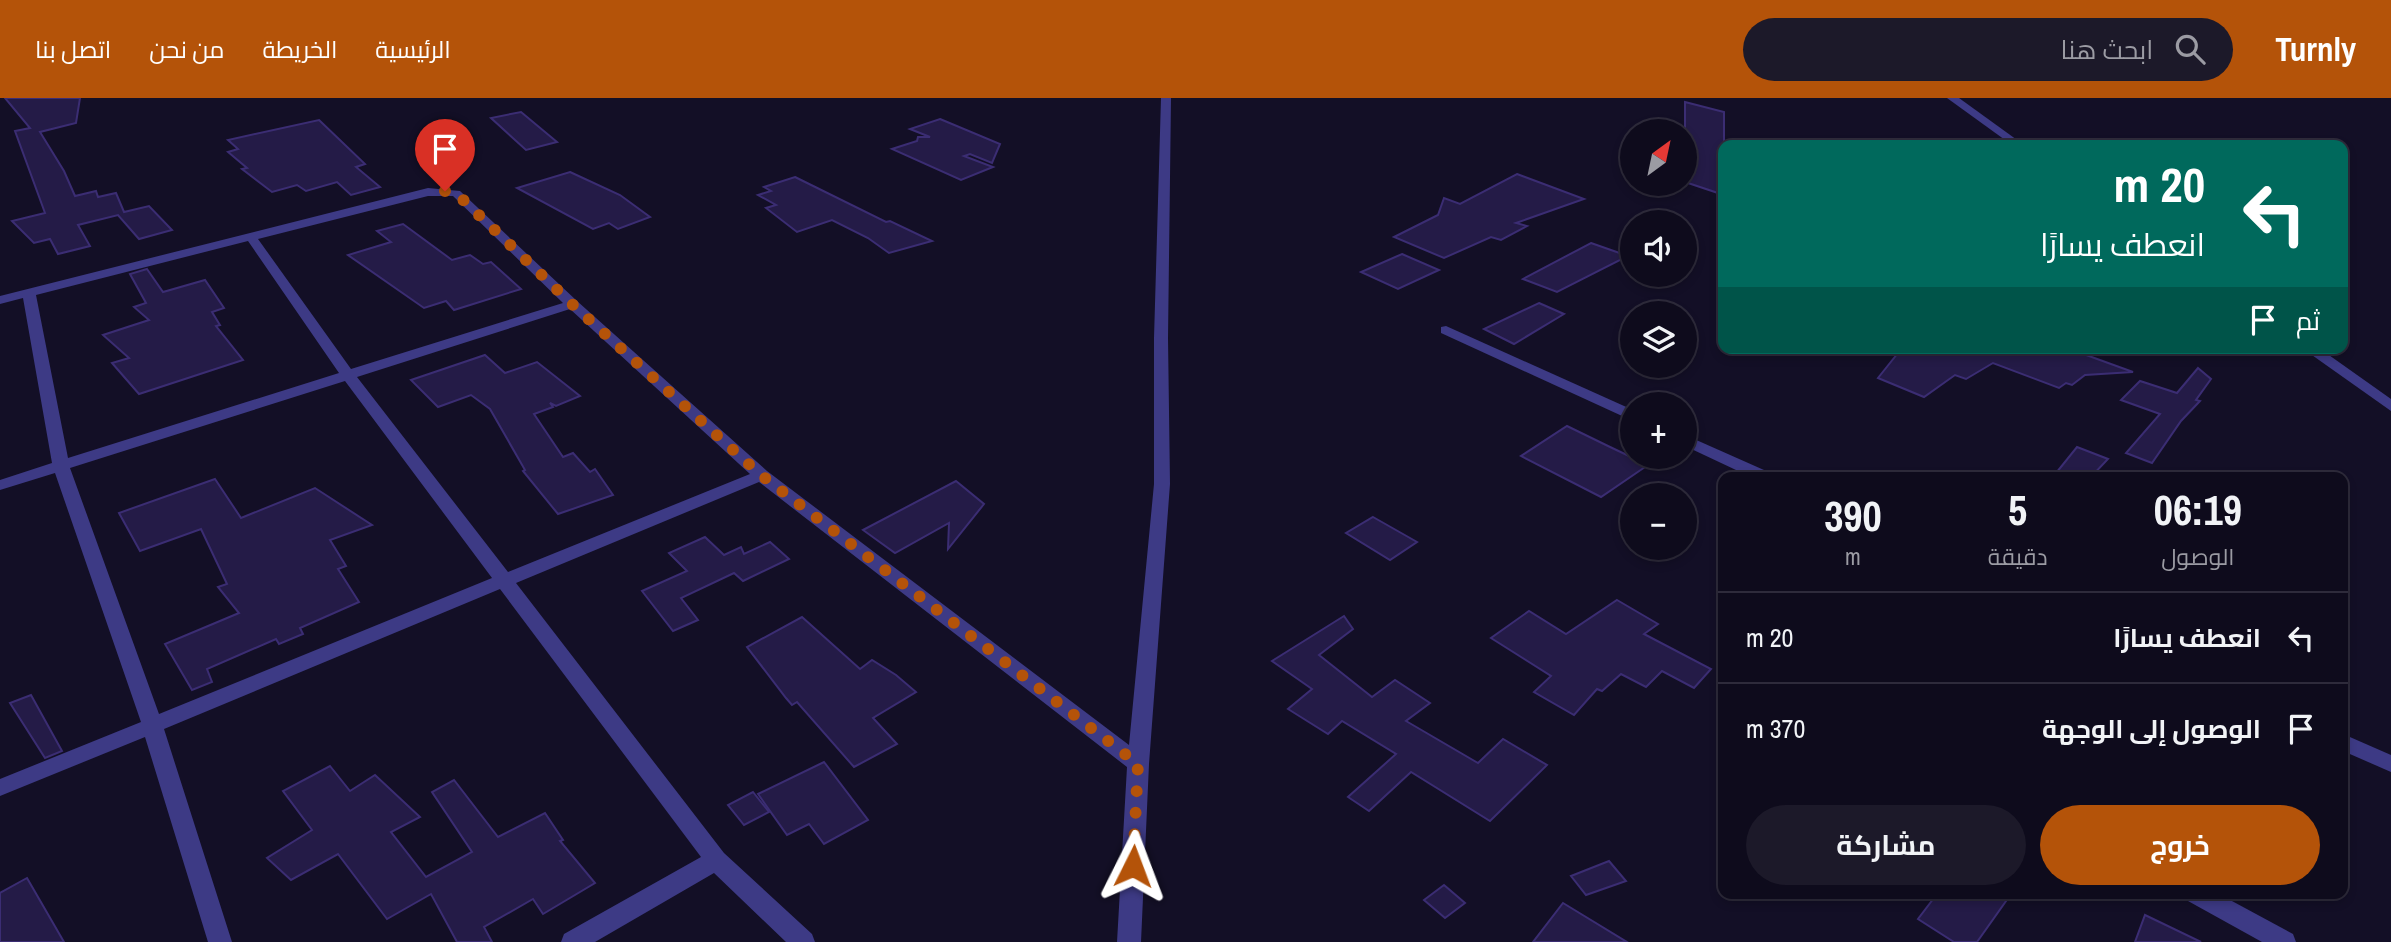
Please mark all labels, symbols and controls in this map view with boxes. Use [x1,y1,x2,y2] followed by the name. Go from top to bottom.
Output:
[1743,18,2233,81] search box
[2275,27,2356,71] text: Turnly
[2171,30,2209,68] icon: search
[2060,32,2153,67] text: ابحث هنا
[35,33,111,65] text: اتصل بنا
[149,33,224,65] text: من نحن
[262,33,337,65] text: الخريطة
[375,33,451,65] text: الرئيسية
[415,119,475,191] pin
[1620,119,1698,196] north arrow
[1620,119,1697,560] map controls
[426,130,464,168] icon: arrive
[2113,151,2205,217] text: 20 m
[2229,168,2320,259] icon: left
[1620,210,1697,287] button: sound
[2040,223,2205,266] text: انعطف يسارًا
[1620,301,1697,378] button: layers
[2244,301,2282,339] icon: arrive
[2296,303,2320,338] text: ثم
[1620,392,1697,469] button: +
[2008,482,2027,538] text: 5
[2154,482,2242,538] text: 06:19
[1620,483,1697,560] button: −
[1824,488,1882,544] text: 390
[1845,541,1861,572] text: m
[1988,541,2048,572] text: دقيقة
[2161,541,2234,572] text: الوصول
[2282,619,2320,657] icon: left
[1746,620,1793,655] text: 20 m
[2113,620,2261,655] text: انعطف يسارًا
[2282,710,2320,748] icon: arrive
[1746,711,1805,746] text: 370 m
[2042,711,2261,746] text: الوصول إلى الوجهة
[1746,805,2026,885] button: مشاركة
[2040,805,2320,885] button: خروج
[1096,829,1170,903] position arrow

